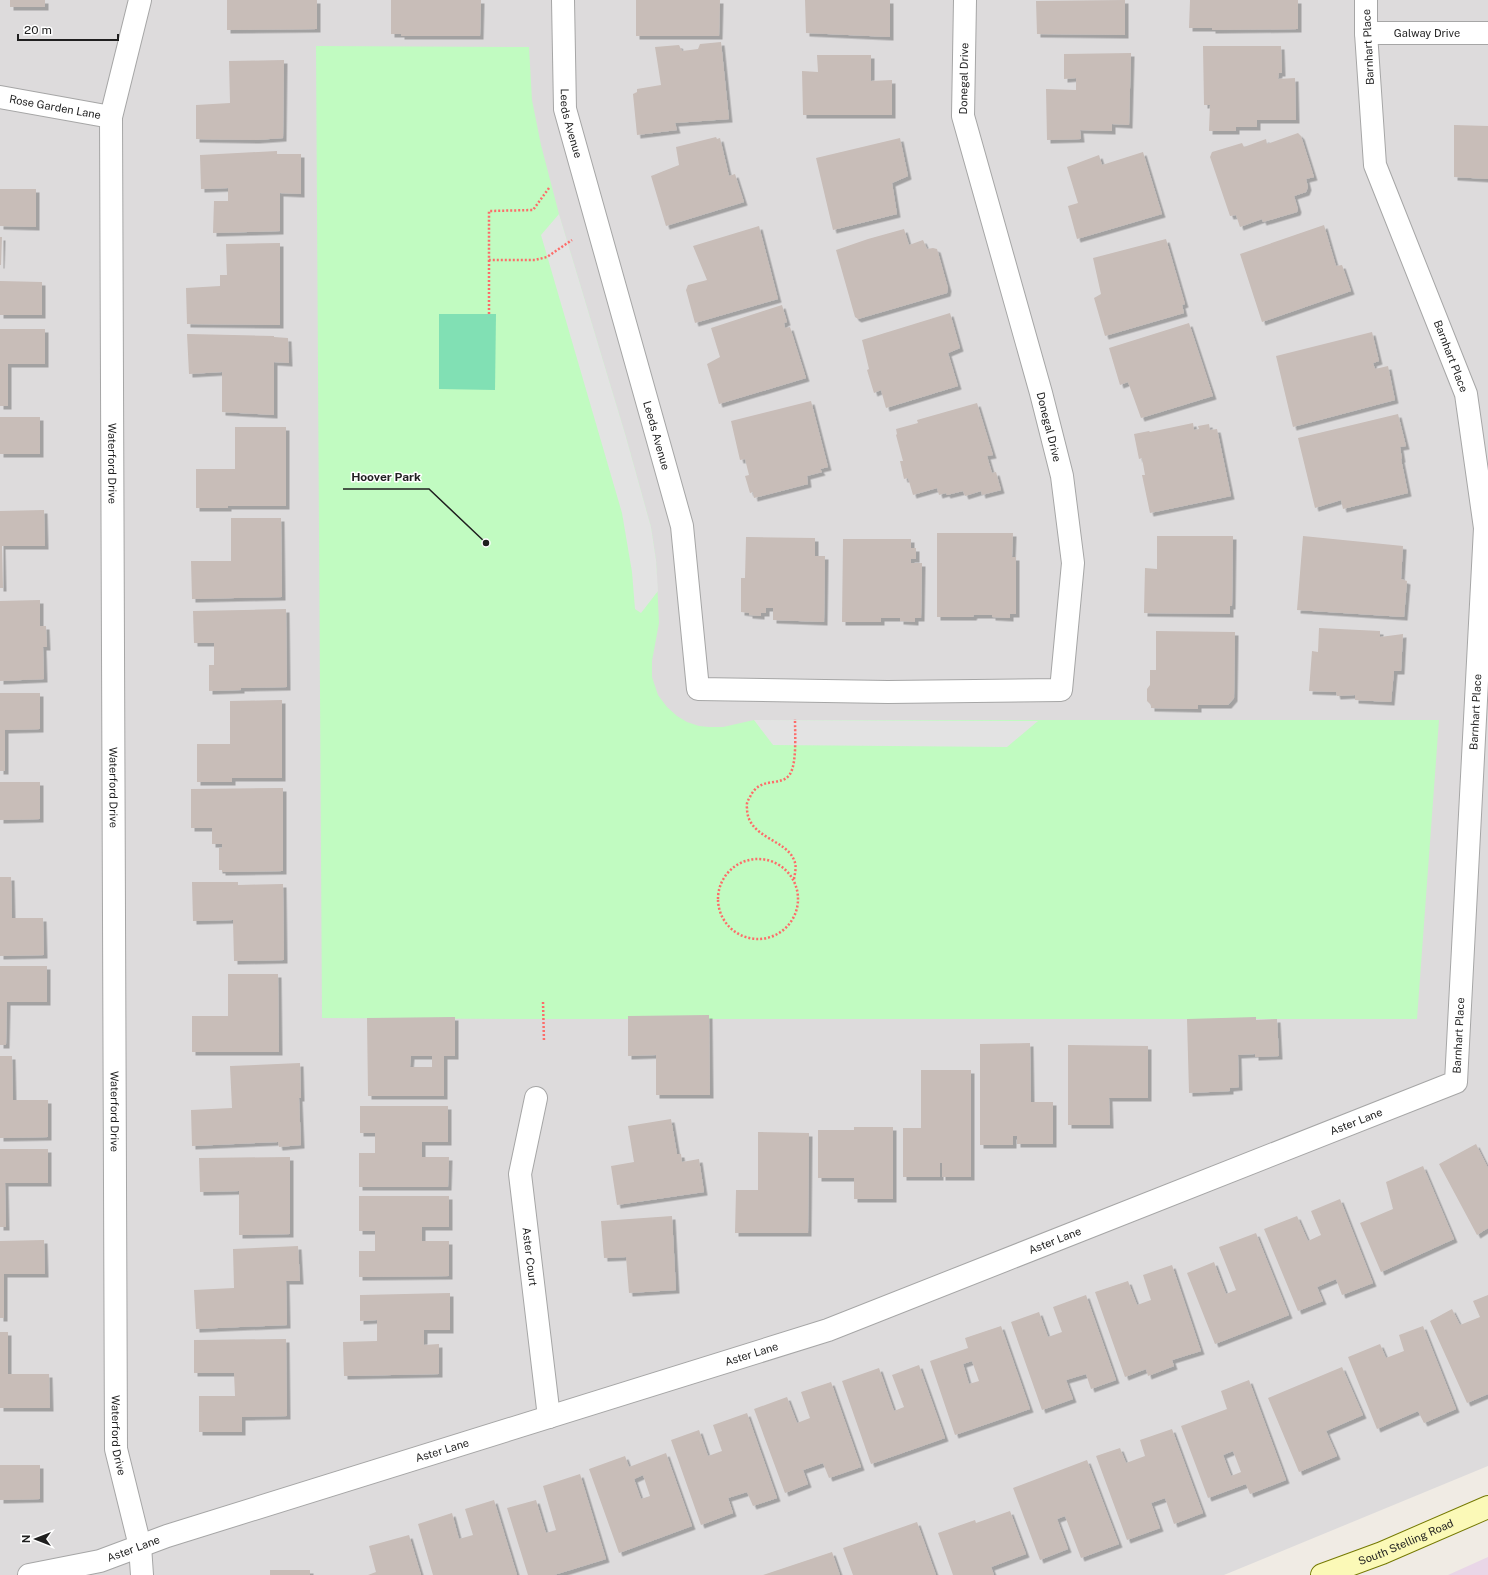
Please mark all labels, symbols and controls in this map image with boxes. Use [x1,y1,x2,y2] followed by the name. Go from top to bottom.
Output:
[1360,9,1376,85] street label: Barnhart Place
[18,16,118,42] scale bar
[24,23,52,37] text: 20 m
[1394,27,1460,39] street label: Galway Drive
[957,43,970,115] street label: Donegal Drive
[559,88,584,159] street label: Leeds Avenue
[8,93,102,121] street label: Rose Garden Lane
[1432,318,1470,394] street label: Barnhart Place
[1035,391,1063,463] street label: Donegal Drive
[641,399,672,471] street label: Leeds Avenue
[106,423,118,504] street label: Waterford Drive
[343,465,429,489] callout: Hoover Park
[351,470,421,484] text: Hoover Park
[1467,674,1483,750] street label: Barnhart Place
[107,747,120,828] street label: Waterford Drive
[1450,997,1466,1074] street label: Barnhart Place
[109,1071,121,1152] street label: Waterford Drive
[1328,1106,1384,1137] street label: Aster Lane
[1027,1225,1083,1256] street label: Aster Lane
[520,1227,539,1287] street label: Aster Court
[723,1340,780,1368] street label: Aster Lane
[110,1395,128,1477] street label: Waterford Drive
[414,1436,470,1464] street label: Aster Lane
[1357,1517,1455,1567] street label: South Stelling Road
[16,1519,56,1559] north arrow
[105,1533,161,1564] street label: Aster Lane
[20,1535,32,1543] text: N

